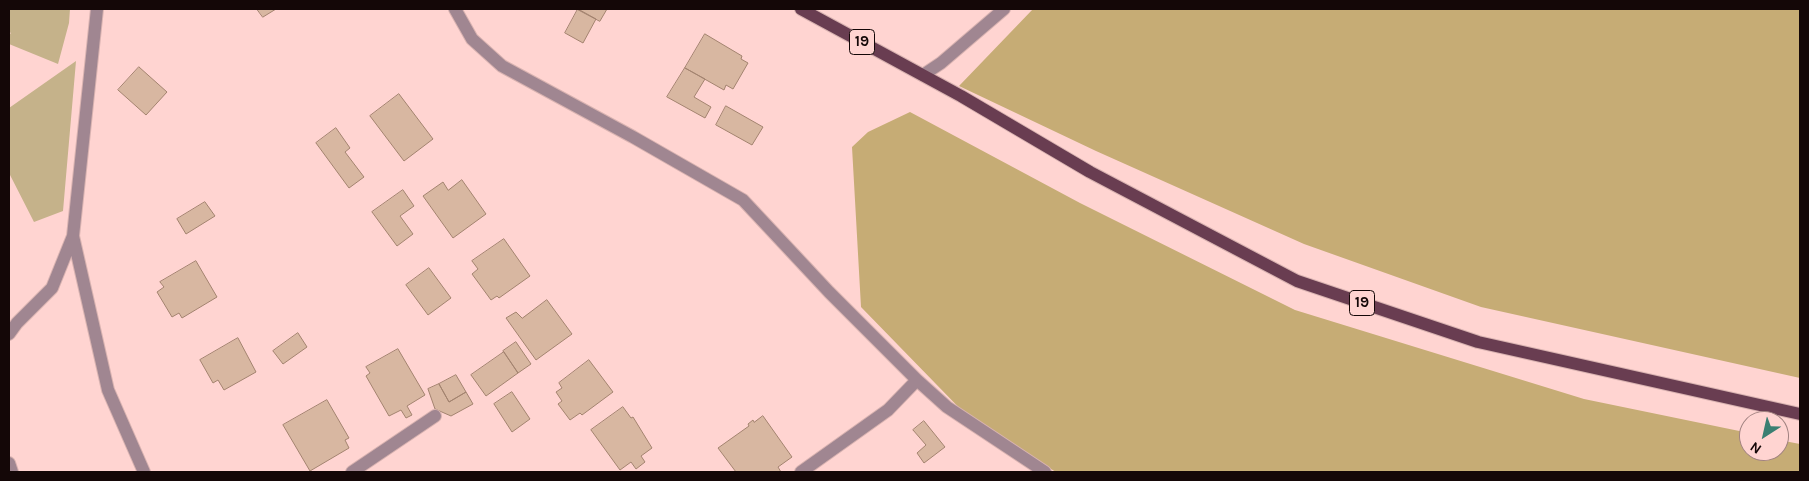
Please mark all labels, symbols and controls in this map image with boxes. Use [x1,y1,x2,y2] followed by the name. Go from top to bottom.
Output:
[850,30,874,54] road number: 19
[1350,290,1374,316] road number: 19
[1739,411,1789,461] north arrow
[1747,438,1765,458] text: N

